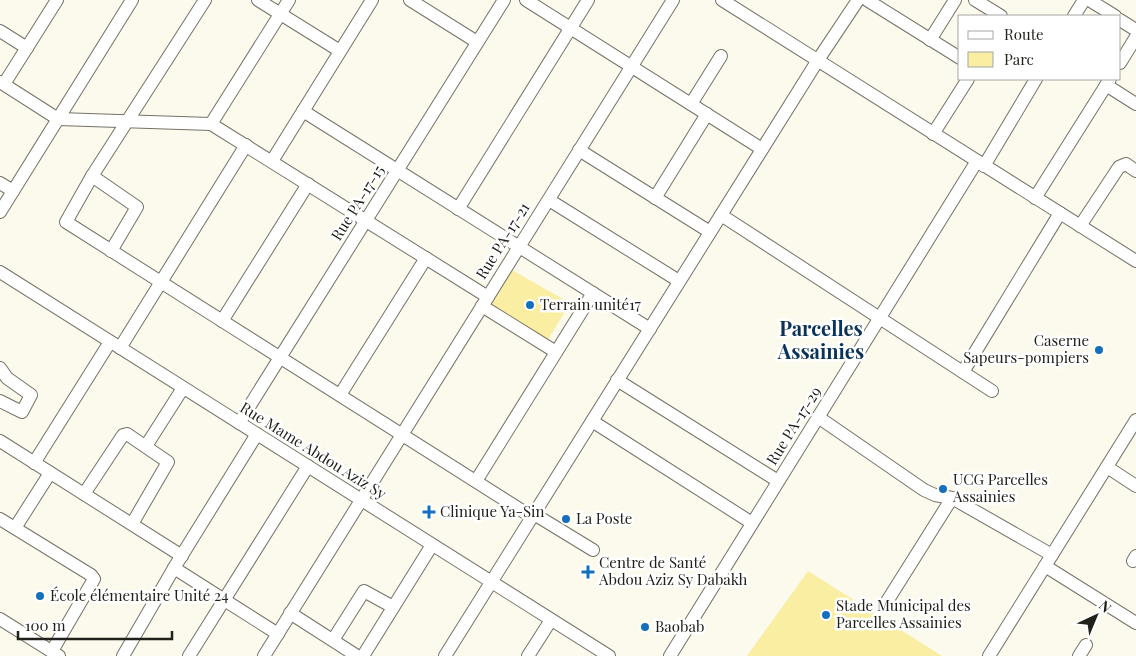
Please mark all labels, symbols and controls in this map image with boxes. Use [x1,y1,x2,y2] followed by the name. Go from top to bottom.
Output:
[958,15,1121,80] legend
[1004,24,1044,44] text: Route
[1004,49,1034,69] text: Parc
[326,161,388,244] street label: Rue PA-17-15
[471,198,534,282] street label: Rue PA-17-21
[540,294,641,314] place label: Terrain unité17
[524,299,536,311] marker: Terrain unité17
[777,314,864,364] district label: Parcelles Assainies
[963,330,1089,367] place label: Caserne Sapeurs-pompiers
[1093,344,1105,356] marker: Caserne Sapeurs-pompiers
[761,383,825,468] street label: Rue PA-17-29
[237,397,391,504] street label: Rue Mame Abdou Aziz Sy
[952,469,1048,506] place label: UCG Parcelles Assainies
[937,483,949,495] marker: UCG Parcelles Assainies
[440,501,545,521] place label: Clinique Ya-Sin
[422,505,436,519] marker: Clinique Ya-Sin
[576,508,632,528] place label: La Poste
[560,513,572,525] marker: La Poste
[598,552,748,589] place label: Centre de Santé Abdou Aziz Sy Dabakh
[581,565,595,579] marker: Centre de Santé Abdou Aziz Sy Dabakh
[50,585,229,605] place label: École élémentaire Unité 24
[34,590,46,602] marker: École élémentaire Unité 24
[1071,591,1121,641] north arrow
[836,595,971,632] place label: Stade Municipal des Parcelles Assainies
[1095,596,1116,617] text: N
[18,608,171,640] scale bar
[820,609,832,621] marker: Stade Municipal des Parcelles Assainies
[25,615,66,635] text: 100 m
[655,616,704,636] place label: Baobab
[639,621,651,633] marker: Baobab

